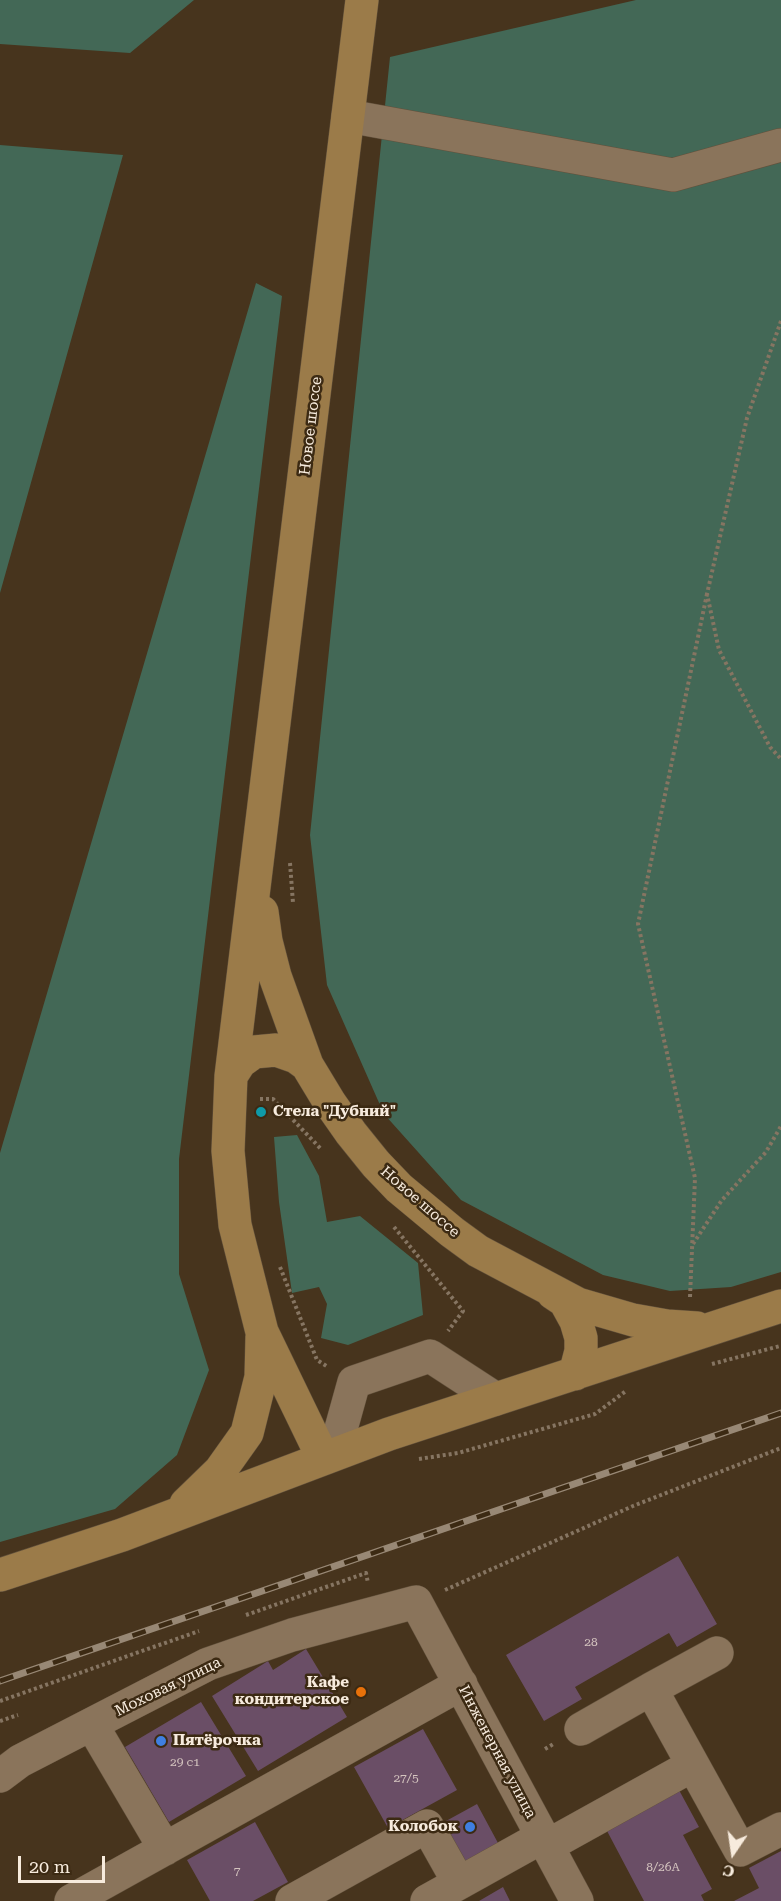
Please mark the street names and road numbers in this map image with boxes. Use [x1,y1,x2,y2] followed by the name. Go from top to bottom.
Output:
[296,376,326,476] street label: Новое шоссе
[377,1163,463,1241] street label: Новое шоссе
[112,1654,224,1720] street label: Моховая улица
[454,1682,540,1822] street label: Инженерная улица

